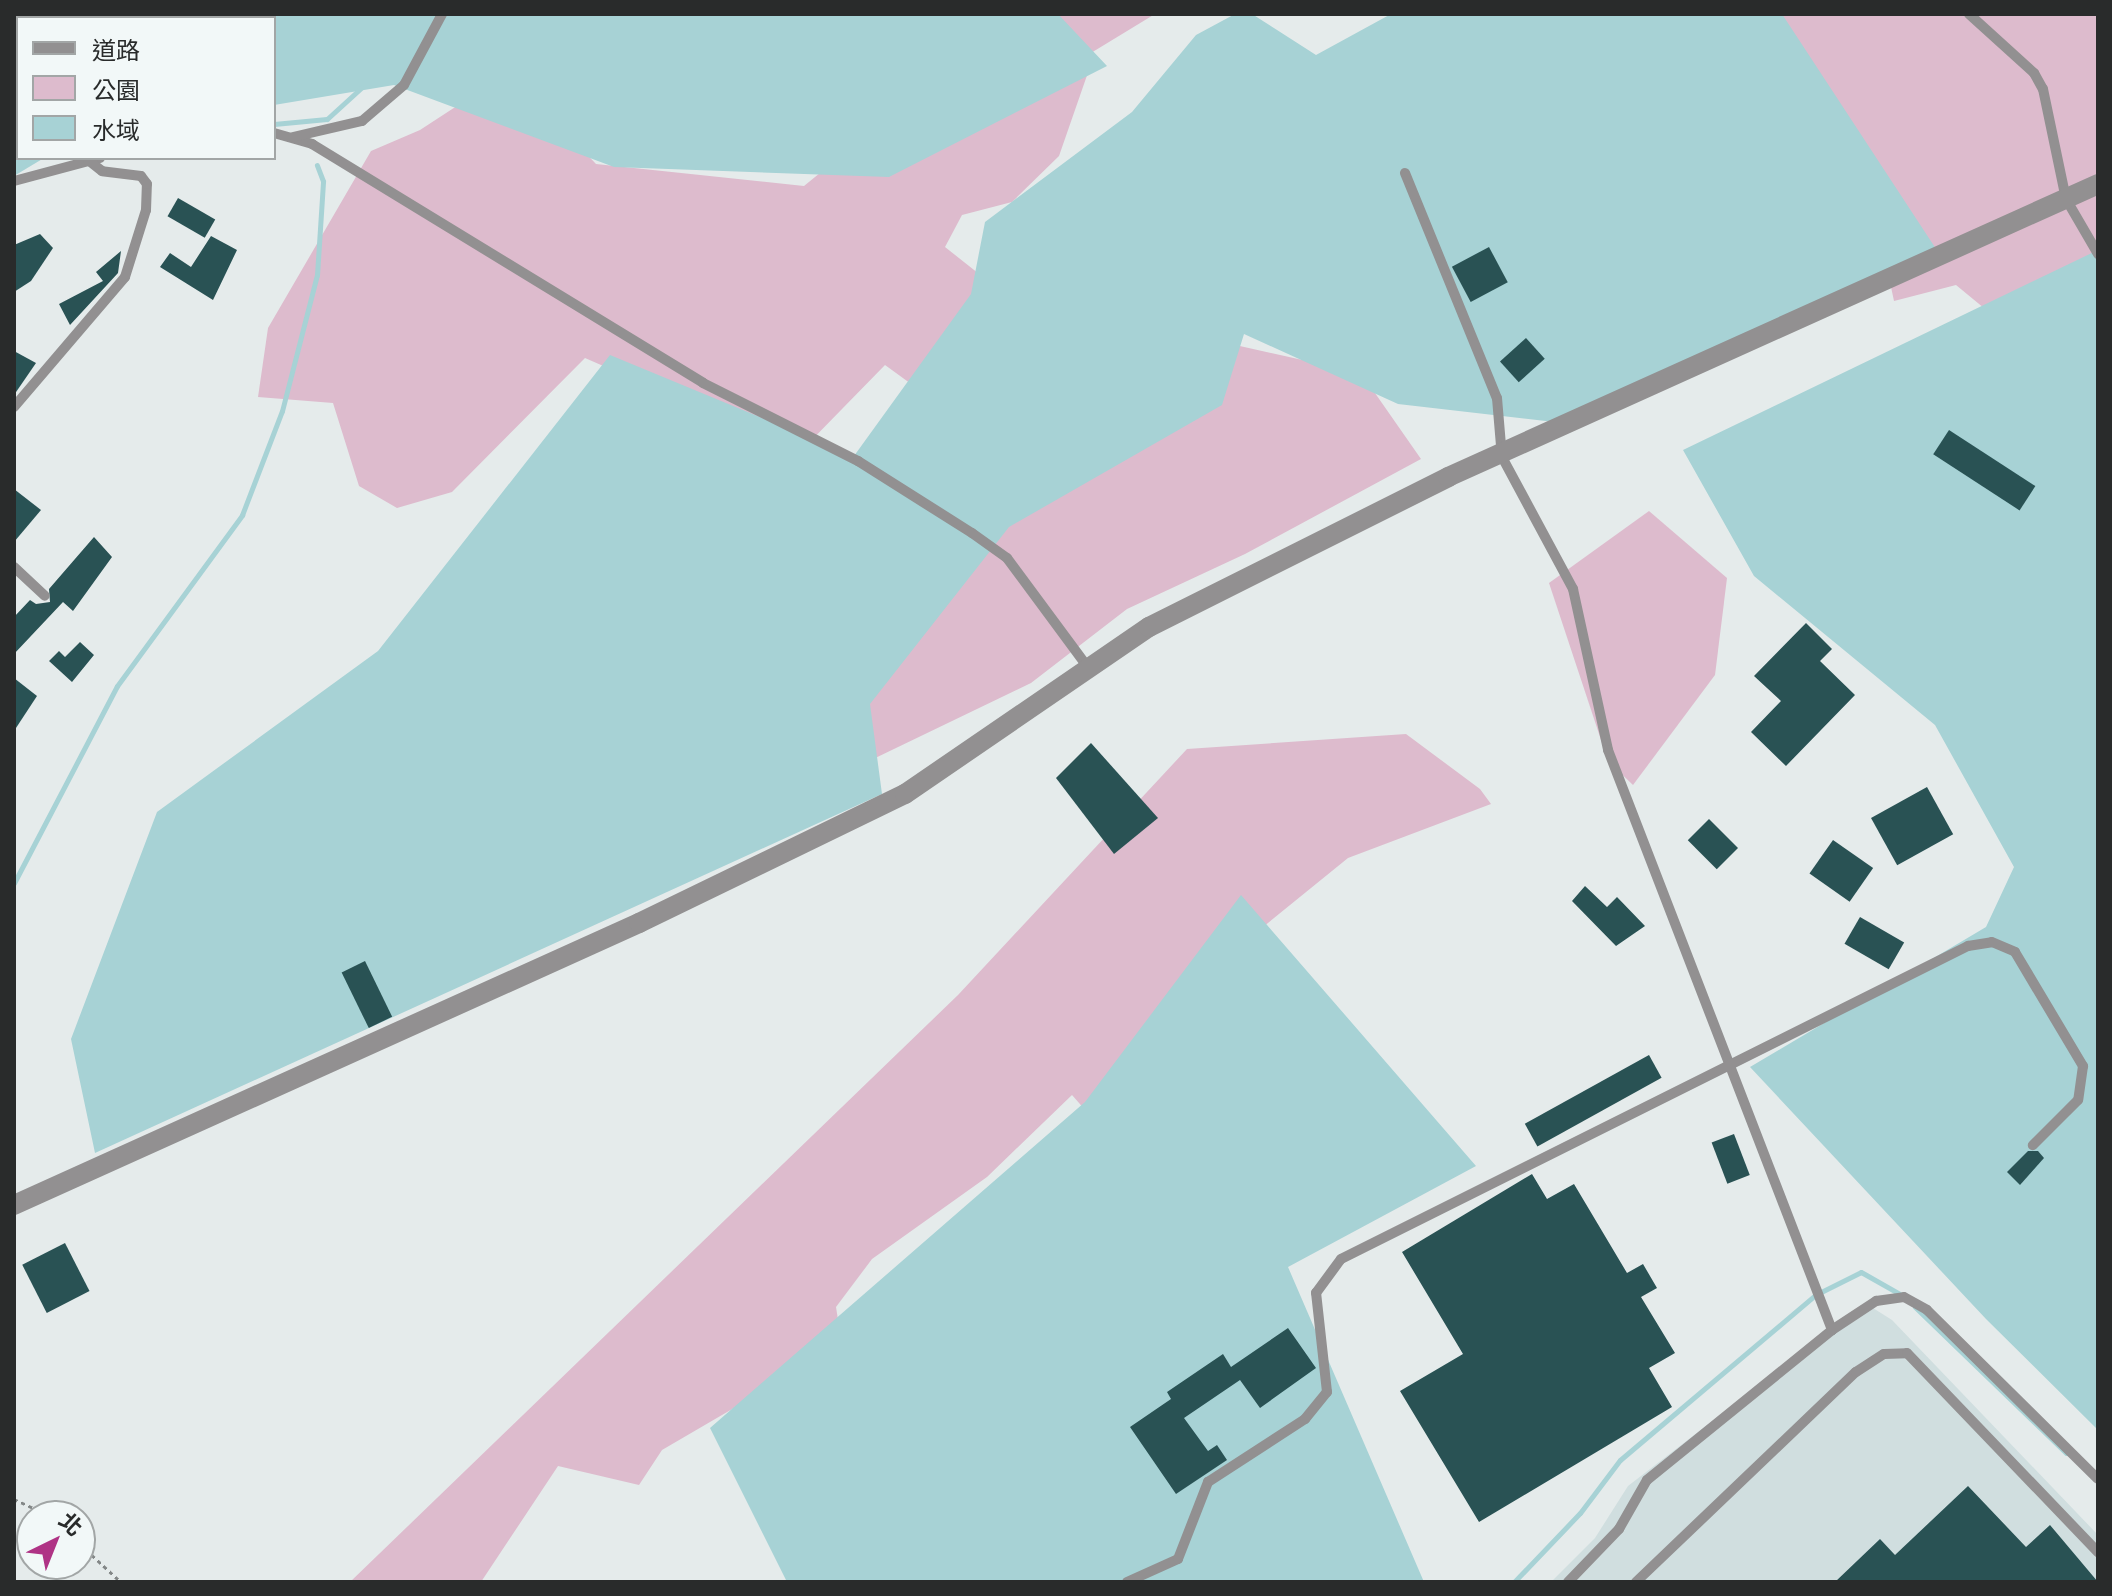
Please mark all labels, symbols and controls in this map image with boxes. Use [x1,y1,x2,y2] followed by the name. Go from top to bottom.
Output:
[16,16,276,160] legend
[92,34,140,66] text: 道路
[92,74,140,106] text: 公園
[92,114,140,146] text: 水域
[16,1500,96,1580] north arrow
[53,1505,89,1542] text: 北

